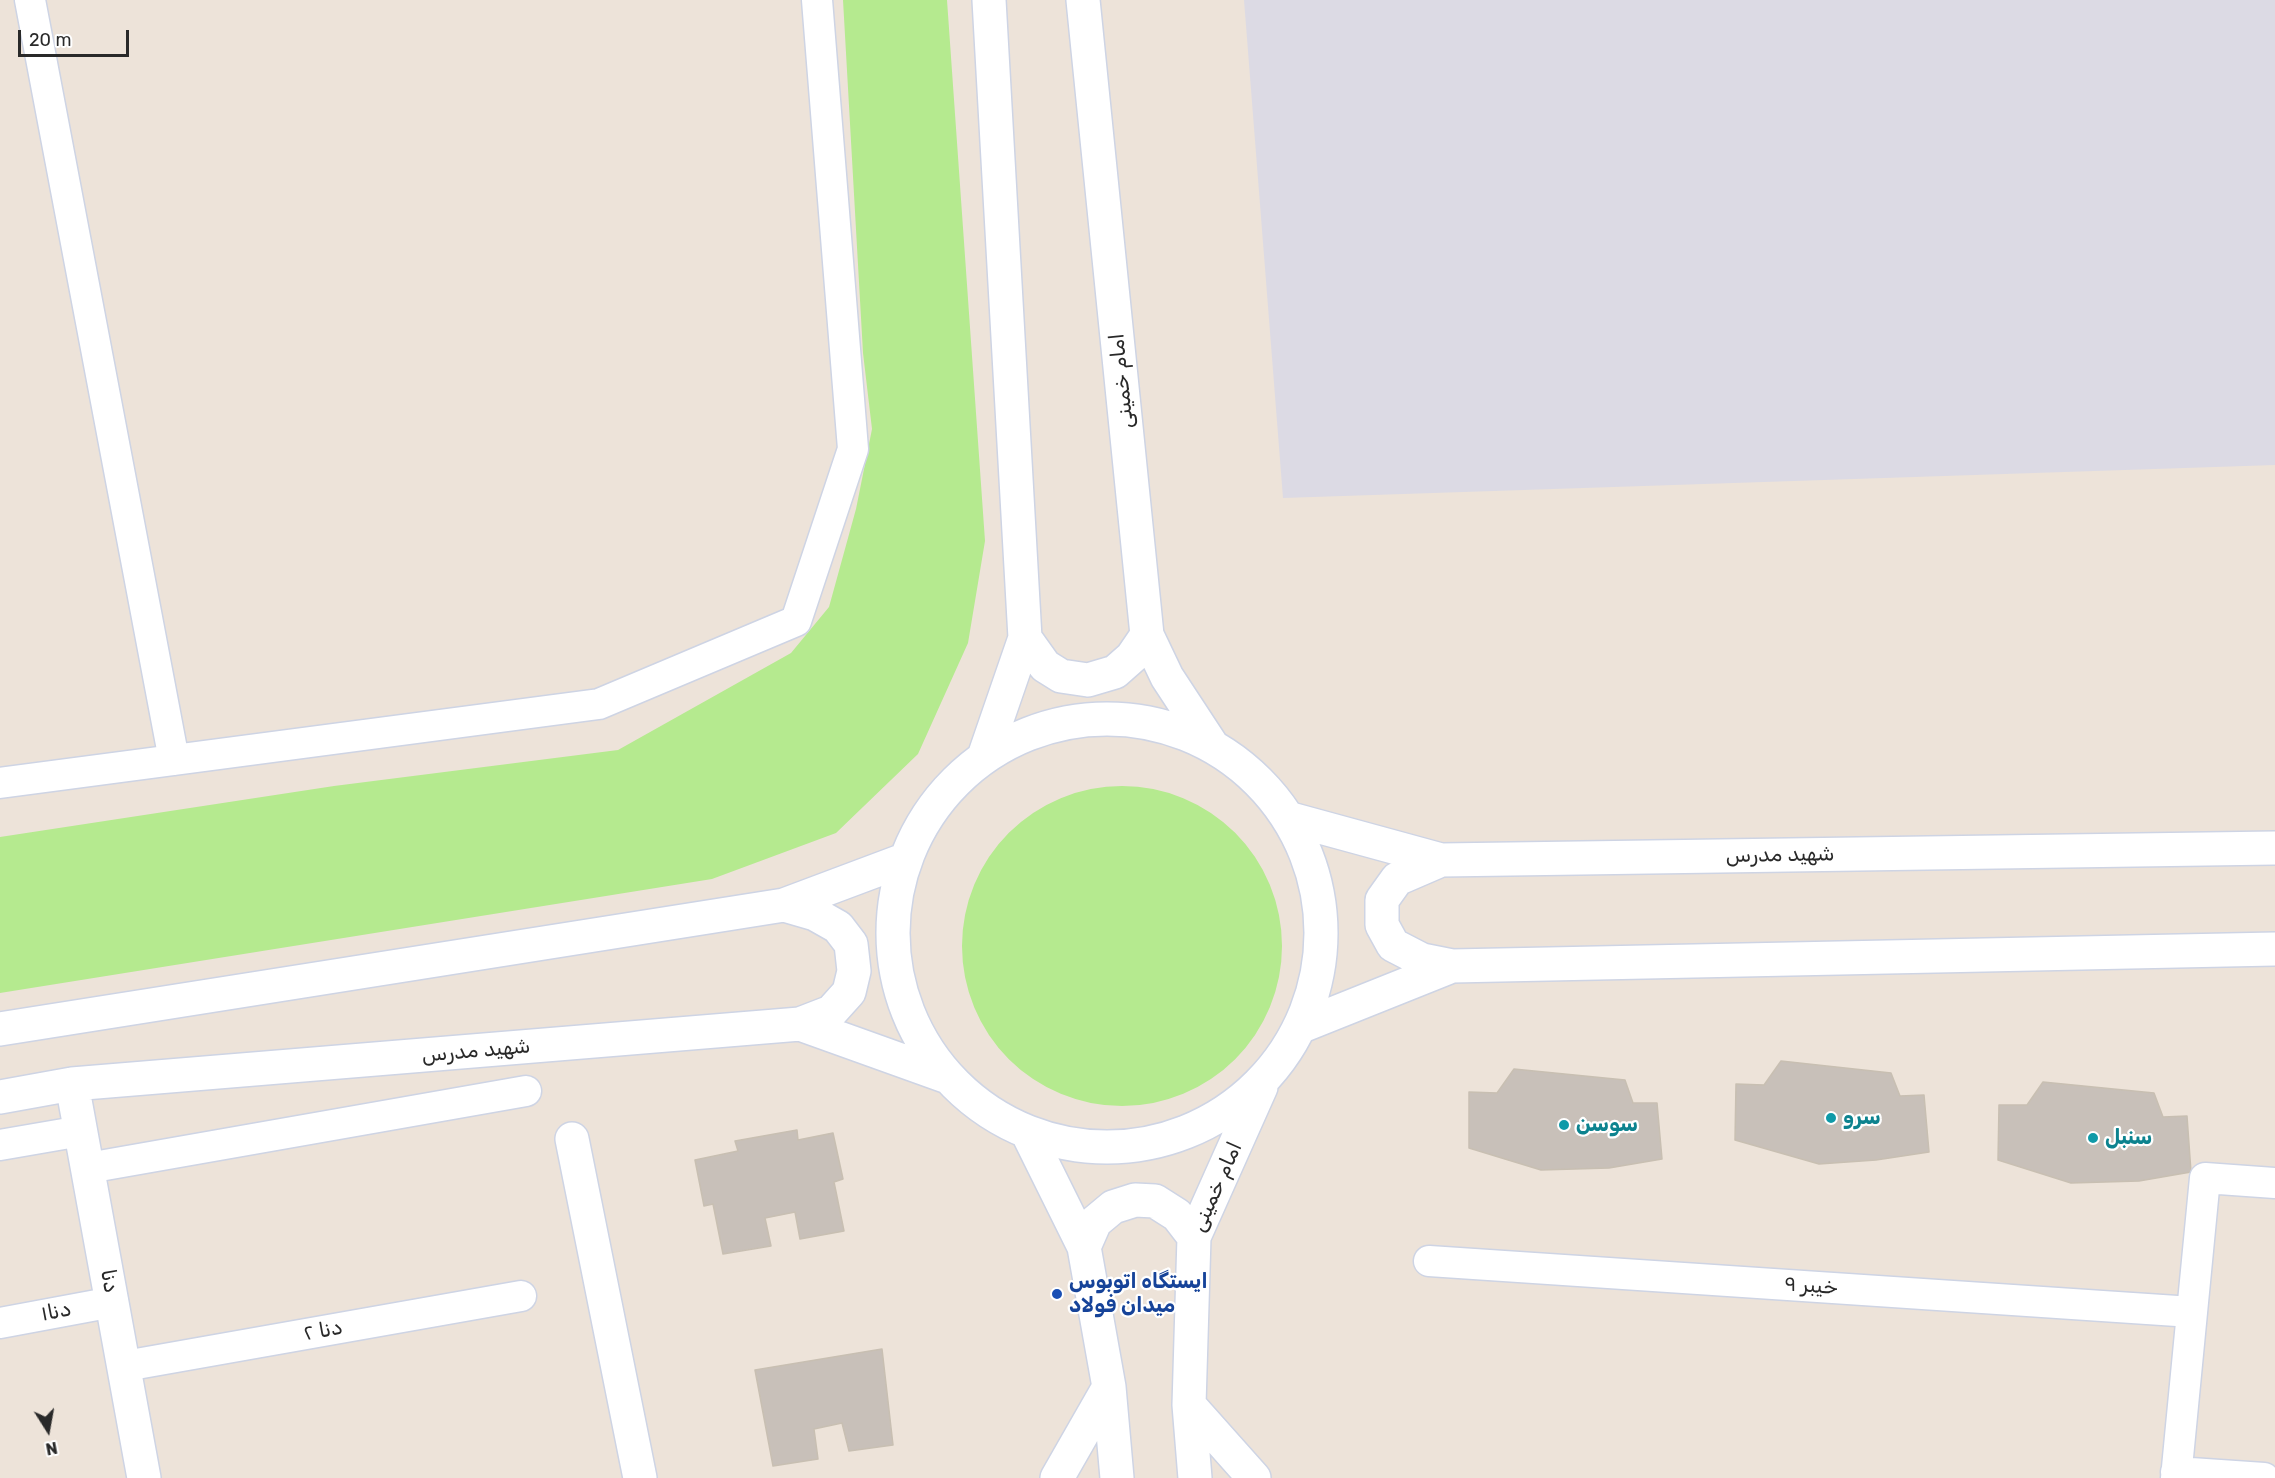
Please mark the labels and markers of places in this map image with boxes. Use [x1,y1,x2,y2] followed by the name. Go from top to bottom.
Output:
[1843,1105,1881,1131] place label: سرو
[1824,1111,1838,1125] marker: سرو
[1576,1112,1638,1138] place label: سوسن
[1557,1118,1571,1132] marker: سوسن
[2105,1125,2152,1151] place label: سنبل
[2086,1131,2100,1145] marker: سنبل
[1069,1269,1208,1319] place label: ایستگاه اتوبوس میدان فولاد
[1050,1287,1064,1301] marker: ایستگاه اتوبوس میدان فولاد

